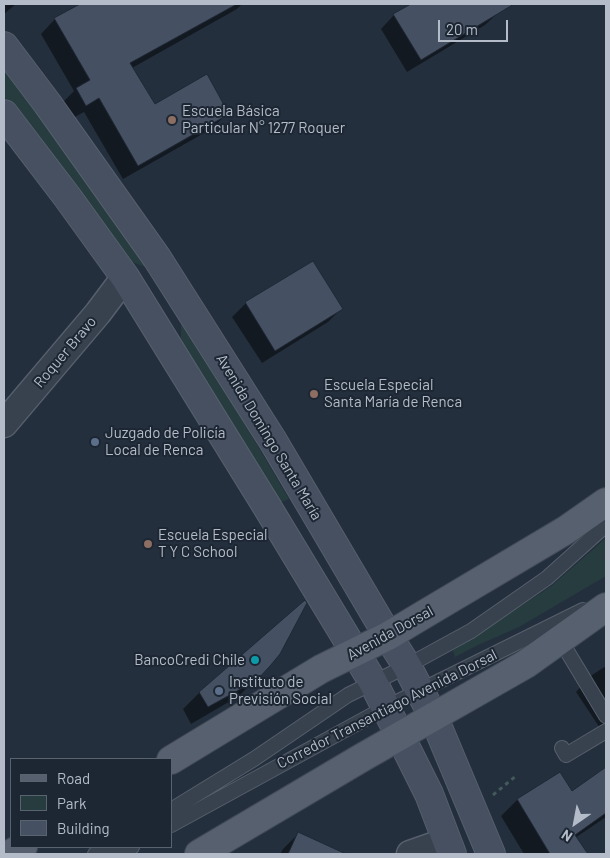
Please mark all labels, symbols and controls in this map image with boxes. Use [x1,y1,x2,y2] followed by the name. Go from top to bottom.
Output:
[440,10,510,42] scale bar
[446,20,478,38] text: 20 m
[182,102,345,137] place label: Escuela Básica Particular N° 1277 Roquer
[166,114,178,126] marker: Escuela Básica Particular N° 1277 Roquer
[30,313,100,391] street label: Roquer Bravo
[212,351,326,523] street label: Avenida Domingo Santa María
[324,376,462,411] place label: Escuela Especial Santa María de Renca
[308,388,320,400] marker: Escuela Especial Santa María de Renca
[105,424,225,459] place label: Juzgado de Policía Local de Renca
[89,436,101,448] marker: Juzgado de Policía Local de Renca
[158,526,267,561] place label: Escuela Especial T Y C School
[142,538,154,550] marker: Escuela Especial T Y C School
[344,602,436,664] street label: Avenida Dorsal
[274,645,500,773] street label: Corredor Transantiago Avenida Dorsal
[134,651,245,669] place label: BancoCredi Chile
[249,654,261,666] marker: BancoCredi Chile
[229,673,332,708] place label: Instituto de Previsión Social
[213,685,225,697] marker: Instituto de Previsión Social
[10,758,172,848] legend
[57,769,90,787] text: Road
[57,794,86,812] text: Park
[550,798,600,848] north arrow
[57,819,110,837] text: Building
[558,826,575,846] text: N

